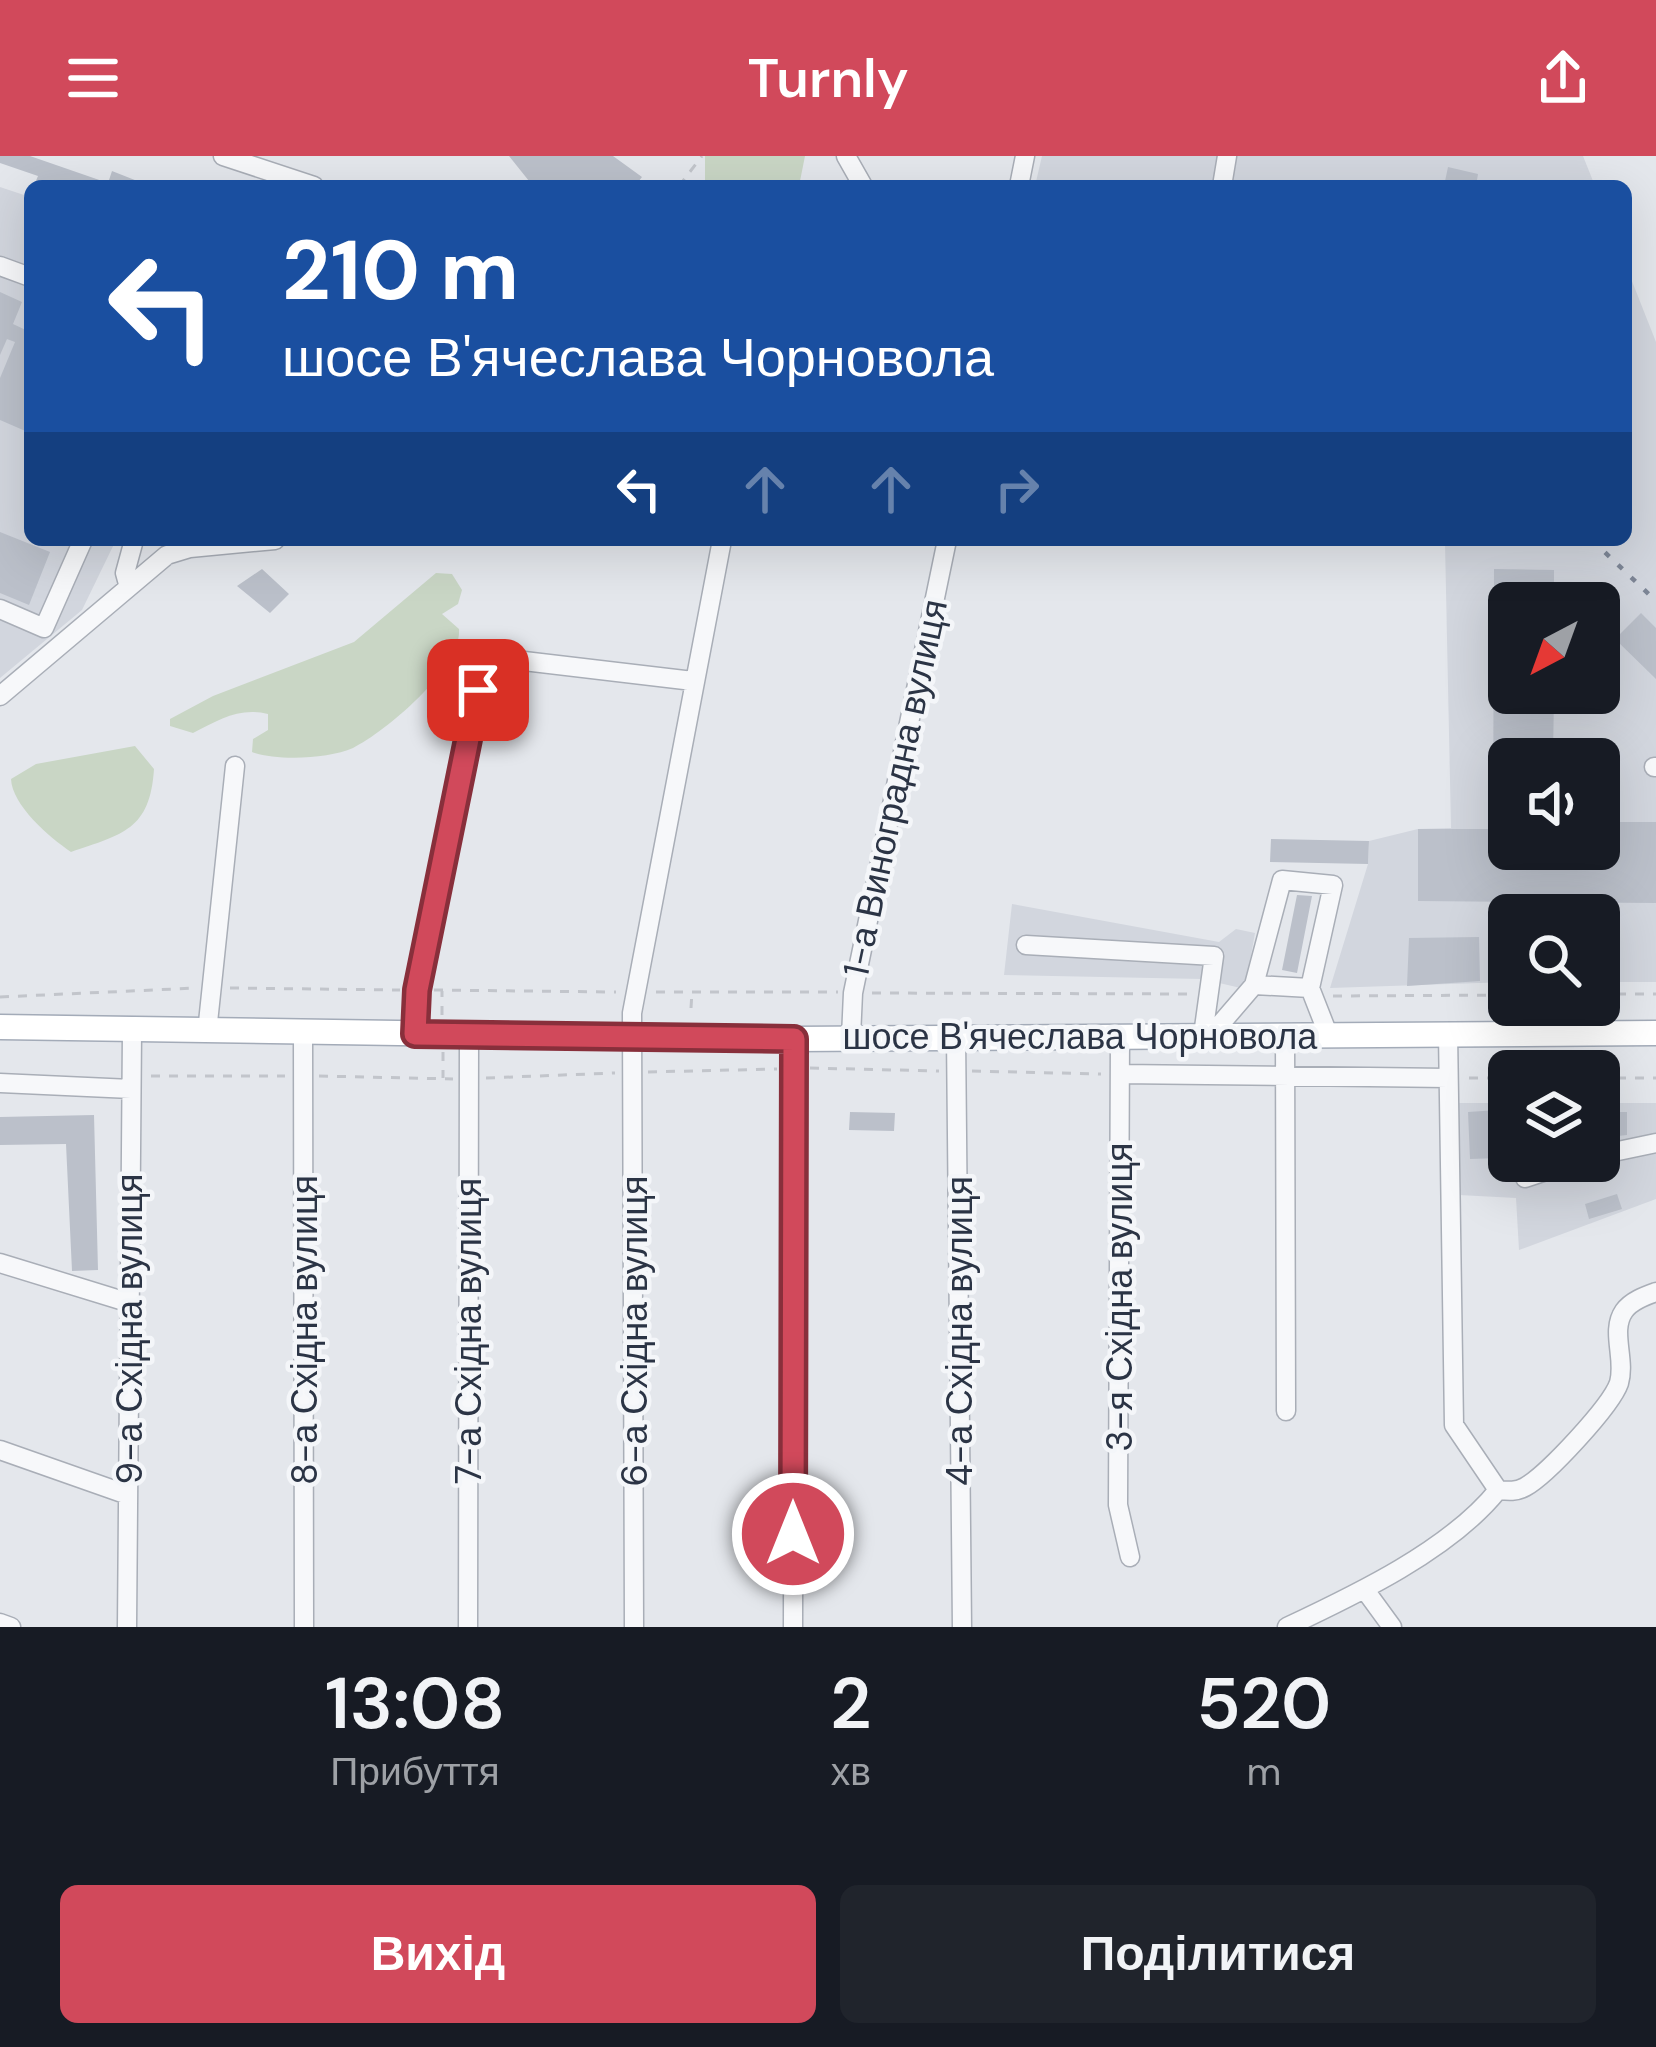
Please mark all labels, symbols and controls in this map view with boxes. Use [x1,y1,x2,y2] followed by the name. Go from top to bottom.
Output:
[747,43,909,114] text: Turnly
[60,45,126,111] icon: menu
[1530,45,1596,111] icon: share
[282,216,519,325] text: 210 m
[84,228,240,384] icon: left
[282,322,994,393] text: шосе В'ячеслава Чорновола
[606,456,672,522] icon: left
[732,456,798,522] icon: ahead
[858,456,924,522] icon: ahead
[984,456,1050,522] icon: right
[1488,582,1620,714] north arrow
[1488,582,1620,1182] map controls
[832,595,958,981] street label: 1-а Виноградна вулиця
[427,639,529,741] pin
[445,657,511,723] icon: arrive
[1488,738,1620,870] button: sound
[1488,894,1620,1026] button: search
[843,1013,1318,1060] street label: шосе В'ячеслава Чорновола
[1488,1050,1620,1182] button: layers
[1096,1142,1143,1452] street label: 3-я Східна вулиця
[106,1174,153,1484] street label: 9-а Східна вулиця
[281,1175,328,1485] street label: 8-а Східна вулиця
[611,1176,658,1486] street label: 6-а Східна вулиця
[936,1176,983,1486] street label: 4-а Східна вулиця
[445,1178,492,1484] street label: 7-а Східна вулиця
[730,1471,856,1597] position arrow
[325,1657,505,1750] text: 13:08
[830,1657,872,1750] text: 2
[1196,1657,1331,1750] text: 520
[330,1746,500,1797] text: Прибуття
[831,1746,871,1797] text: хв
[1246,1746,1281,1797] text: m
[60,1885,816,2023] button: Вихід
[840,1885,1596,2023] button: Поділитися

